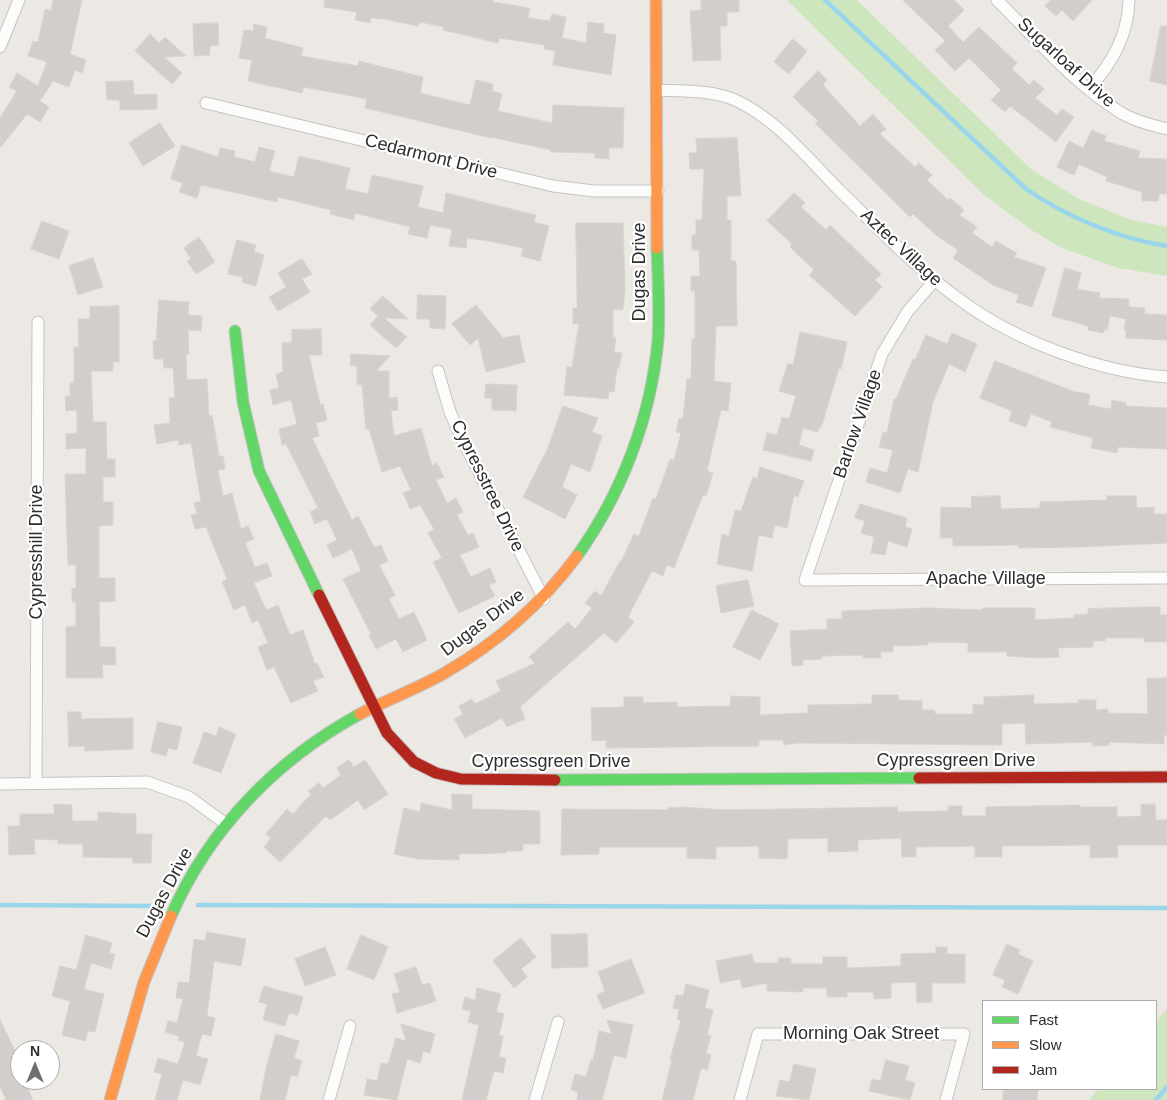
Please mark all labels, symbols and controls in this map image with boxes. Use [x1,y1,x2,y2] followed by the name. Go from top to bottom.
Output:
[1013,13,1119,113] street label: Sugarloaf Drive
[362,130,500,184] street label: Cedarmont Drive
[856,205,946,291] street label: Aztec Village
[629,222,651,322] street label: Dugas Drive
[829,367,887,481] street label: Barlow Village
[446,417,528,555] street label: Cypresstree Drive
[26,484,48,620] street label: Cypresshill Drive
[926,568,1046,590] street label: Apache Village
[437,585,529,661] street label: Dugas Drive
[876,750,1036,772] street label: Cypressgreen Drive
[471,751,631,773] street label: Cypressgreen Drive
[132,844,198,942] street label: Dugas Drive
[982,1000,1157,1090] legend
[1029,1011,1058,1028] text: Fast
[783,1023,939,1045] street label: Morning Oak Street
[1029,1036,1062,1053] text: Slow
[10,1040,60,1090] north arrow
[30,1043,40,1059] text: N
[1029,1061,1057,1078] text: Jam

